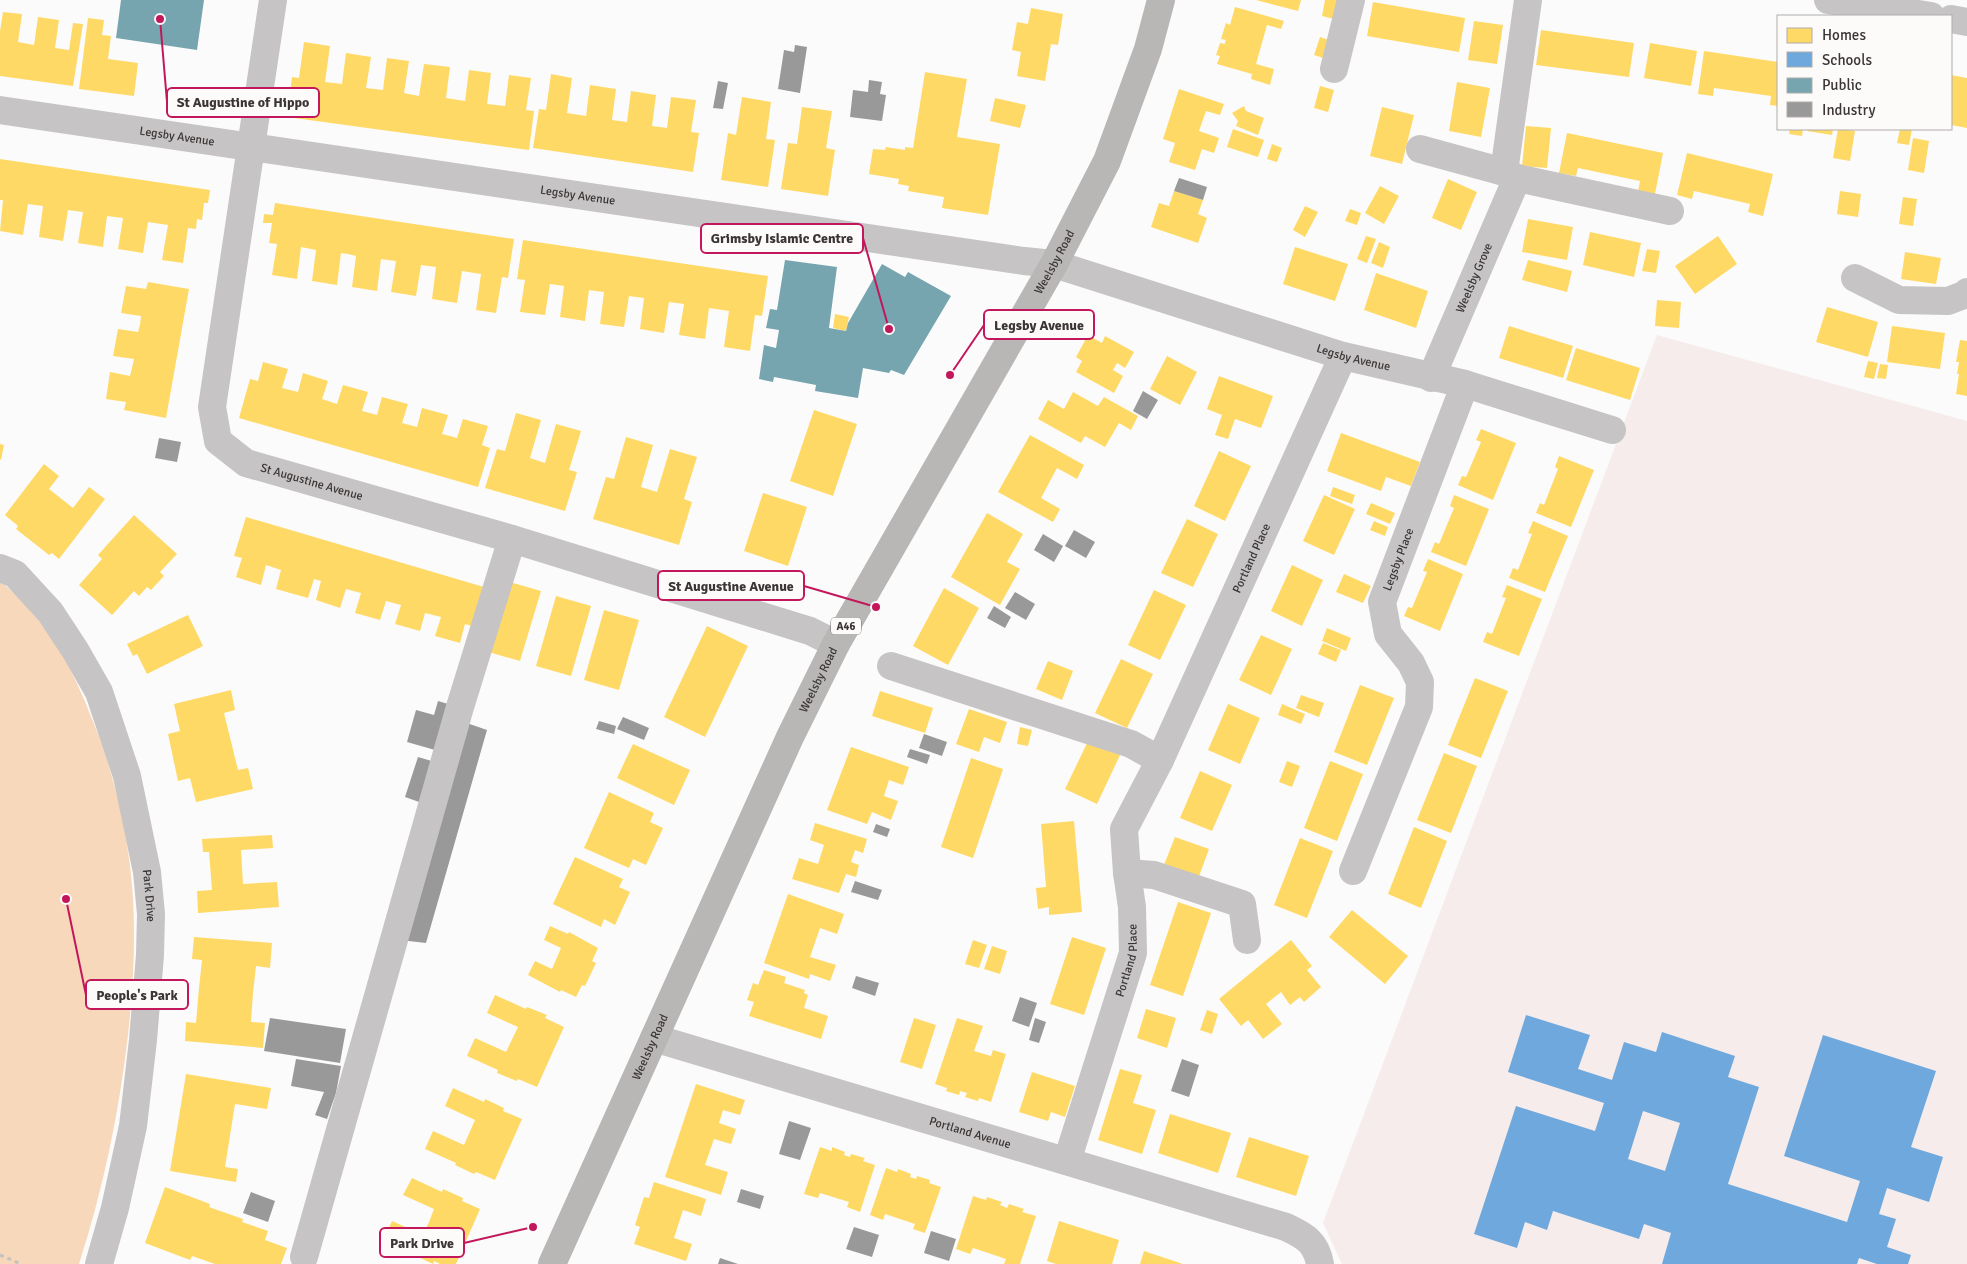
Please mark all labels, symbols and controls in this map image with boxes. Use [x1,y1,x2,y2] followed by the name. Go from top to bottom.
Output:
[1777,15,1952,130] legend
[1822,26,1866,44] text: Homes
[1822,51,1873,69] text: Schools
[1822,76,1862,94] text: Public
[167,88,319,117] callout: St Augustine of Hippo
[177,94,309,111] text: St Augustine of Hippo
[1822,101,1875,119] text: Industry
[138,124,216,150] street label: Legsby Avenue
[539,183,616,209] street label: Legsby Avenue
[701,224,863,253] callout: Grimsby Islamic Centre
[1031,228,1078,297] street label: Weelsby Road
[711,230,853,247] text: Grimsby Islamic Centre
[1453,241,1496,315] street label: Weelsby Grove
[984,310,1094,339] callout: Legsby Avenue
[994,317,1084,334] text: Legsby Avenue
[1314,341,1392,375] street label: Legsby Avenue
[259,460,364,504] street label: St Augustine Avenue
[1230,521,1274,596] street label: Portland Place
[1380,526,1417,593] street label: Legsby Place
[658,571,804,600] callout: St Augustine Avenue
[668,578,794,595] text: St Augustine Avenue
[831,618,861,634] road number: A46
[796,645,841,715] street label: Weelsby Road
[139,869,158,922] street label: Park Drive
[1113,924,1141,999] street label: Portland Place
[86,980,188,1009] callout: People's Park
[96,987,178,1004] text: People's Park
[629,1012,672,1083] street label: Weelsby Road
[927,1114,1013,1152] street label: Portland Avenue
[380,1228,464,1257] callout: Park Drive
[390,1235,454,1252] text: Park Drive

